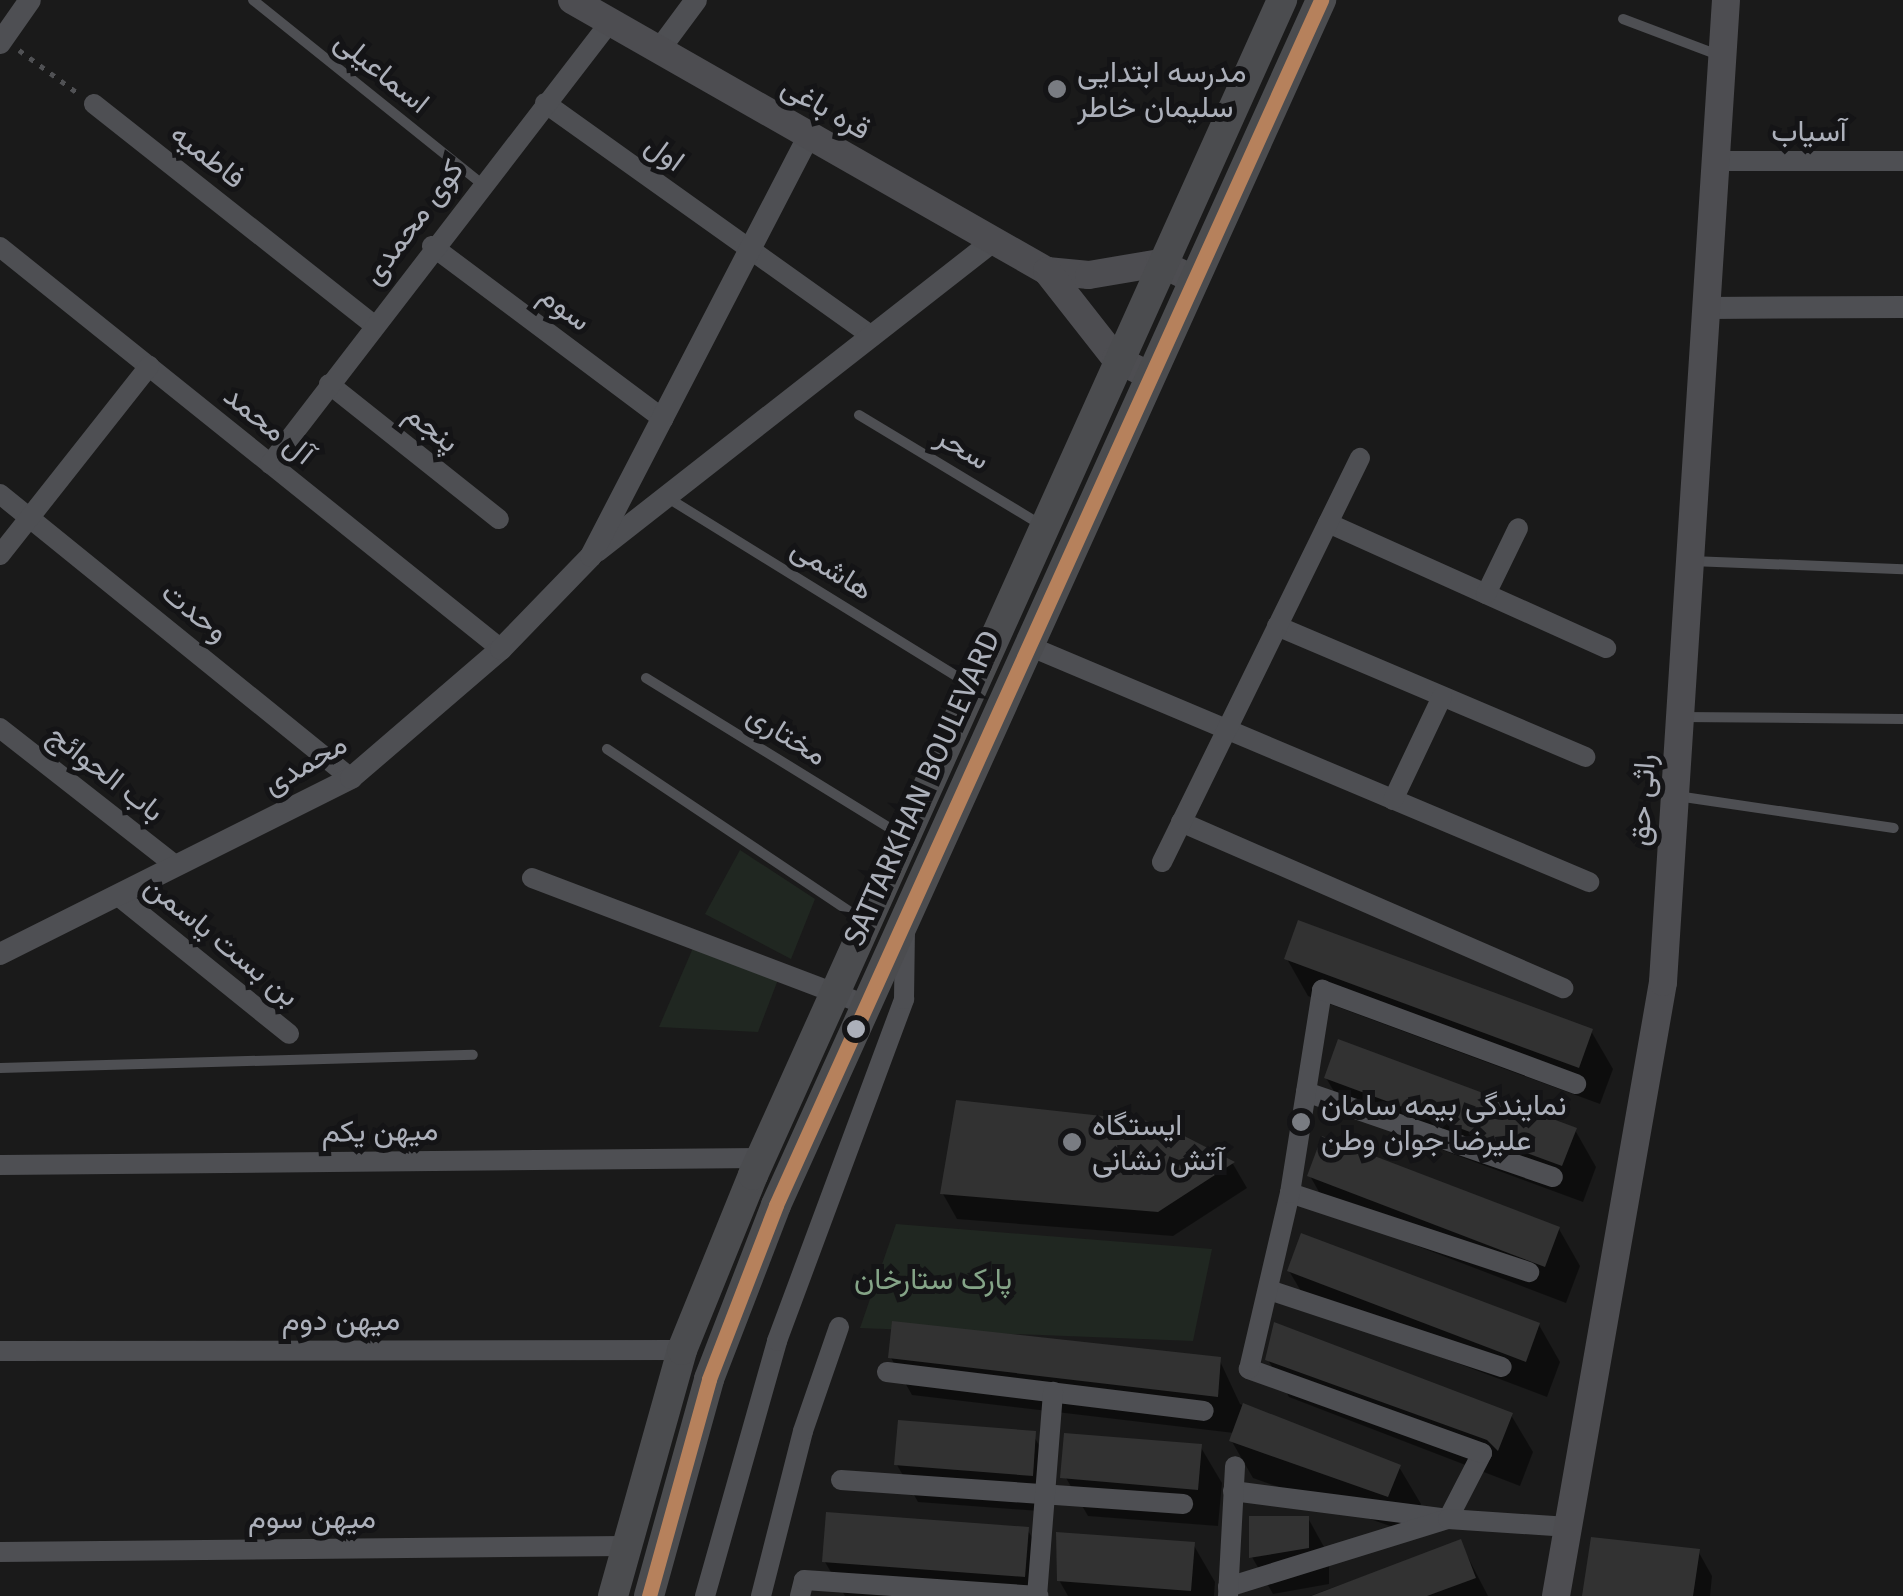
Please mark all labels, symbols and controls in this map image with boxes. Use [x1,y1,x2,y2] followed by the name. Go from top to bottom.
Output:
[327,23,437,121] street label: اسماعیلی
[1077,54,1246,124] place label: مدرسه ابتدایی سلیمان خاطر
[775,68,877,148] street label: قره باغی
[1046,78,1068,100] marker: مدرسه ابتدایی سلیمان خاطر
[1771,113,1847,149] street label: آسیاب
[164,116,252,196] street label: فاطمیه
[638,127,692,179] street label: اول
[355,153,471,291] street label: کوی محمدی
[532,277,598,339] street label: سوم
[217,378,321,472] street label: آل محمد
[398,396,466,460] street label: پنجم
[930,418,996,478] street label: سحر
[785,530,879,608] street label: هاشمی
[154,574,236,650] street label: وحدت
[836,625,1008,951] street label: SATTARKHAN BOULEVARD
[740,697,834,773] street label: مختاری
[41,717,171,829] street label: باب الحوائج
[257,726,353,802] street label: محمدی
[1621,753,1663,847] street label: راثی حق
[138,868,306,1014] street label: بن بست یاسمن
[846,1019,866,1039] unlabelled marker
[1321,1087,1566,1158] place label: نمایندگی بیمه سامان علیرضا جوان وطن
[1092,1107,1224,1178] place label: ایستگاه آتش نشانی
[1290,1111,1312,1133] marker: نمایندگی بیمه سامان علیرضا جوان وطن
[321,1112,439,1150] street label: میهن یکم
[1061,1131,1083,1153] marker: ایستگاه آتش نشانی
[854,1261,1012,1297] park label: پارک ستارخان
[282,1302,400,1338] street label: میهن دوم
[248,1500,376,1536] street label: میهن سوم

